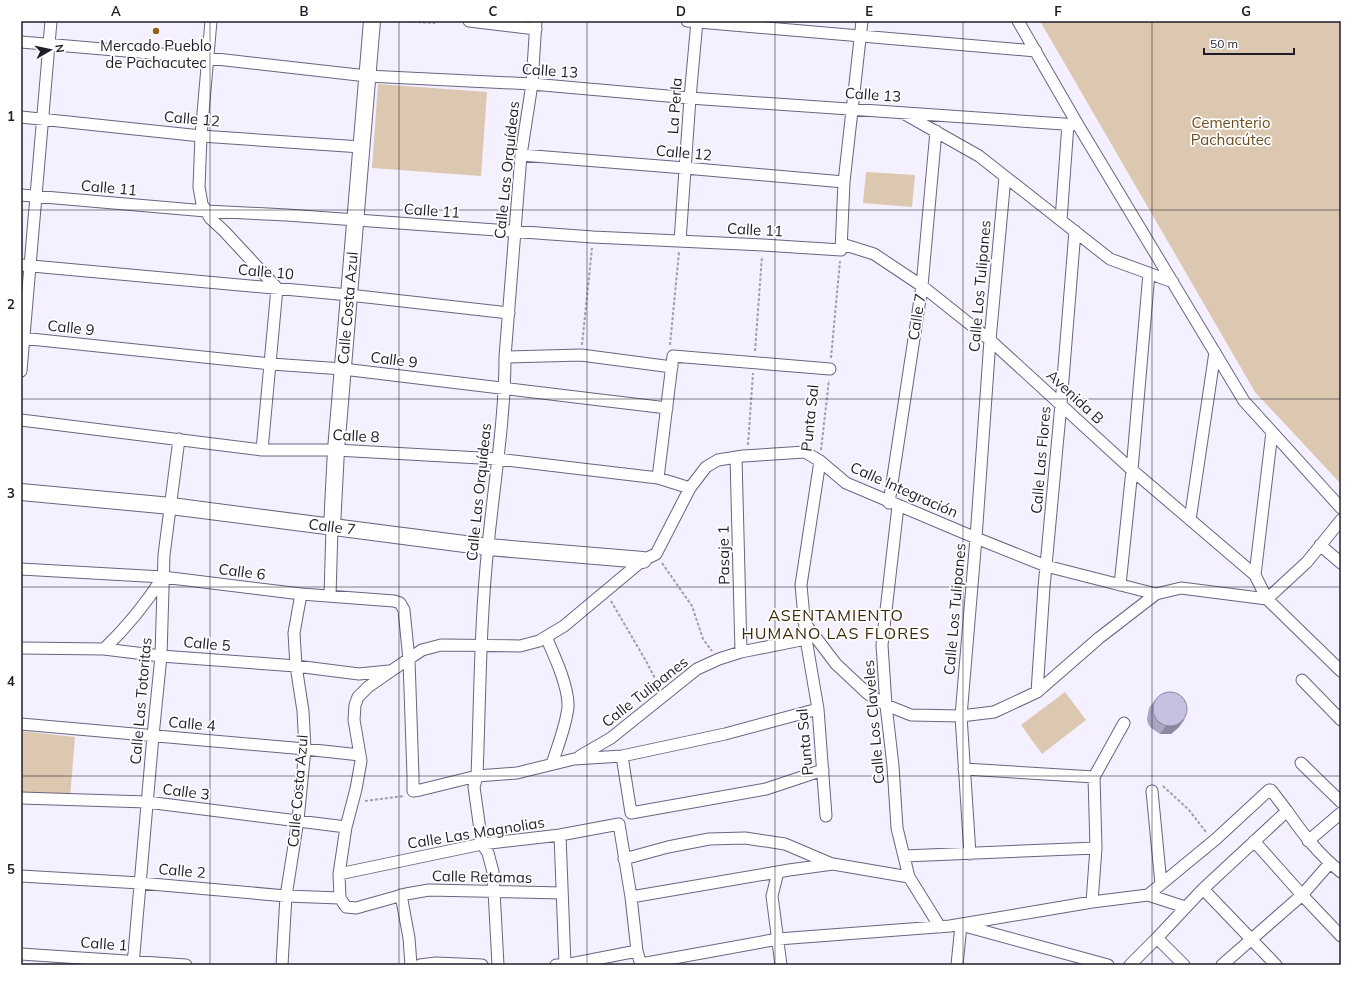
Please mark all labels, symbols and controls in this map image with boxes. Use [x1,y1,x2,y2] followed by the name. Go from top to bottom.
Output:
[111,3,121,19] text: A
[300,3,309,19] text: B
[489,3,498,19] text: C
[676,3,686,19] text: D
[865,3,873,19] text: E
[1054,3,1062,19] text: F
[1241,3,1251,19] text: G
[151,26,161,36] marker: Mercado Pueblo de Pachacutec
[30,30,70,70] north arrow
[1204,30,1294,56] scale bar
[100,36,212,72] place label: Mercado Pueblo de Pachacutec
[1210,36,1238,51] text: 50 m
[52,43,67,54] text: N
[521,59,579,82] street label: Calle 13
[663,77,686,135] street label: La Perla
[844,83,902,106] street label: Calle 13
[490,100,523,240] street label: Calle Las Orquídeas
[163,107,221,130] street label: Calle 12
[7,108,15,124] text: 1
[1191,113,1271,149] park label: Cementerio Pachacútec
[655,141,713,164] street label: Calle 12
[80,176,138,199] street label: Calle 11
[403,199,461,222] street label: Calle 11
[726,219,784,240] street label: Calle 11
[964,219,995,353] street label: Calle Los Tulipanes
[333,251,362,365] street label: Calle Costa Azul
[237,260,295,283] street label: Calle 10
[903,292,930,342] street label: Calle 7
[7,296,15,312] text: 2
[47,316,96,339] street label: Calle 9
[369,347,419,372] street label: Calle 9
[1043,365,1108,428] street label: Avenida B
[797,384,822,452] street label: Punta Sal
[1026,405,1055,515] street label: Calle Las Flores
[462,422,495,562] street label: Calle Las Orquídeas
[332,425,380,446] street label: Calle 8
[847,457,961,522] street label: Calle Integración
[7,485,15,501] text: 3
[307,514,357,539] street label: Calle 7
[713,525,734,585] street label: Pasaje 1
[939,542,970,676] street label: Calle Los Tulipanes
[217,559,267,584] street label: Calle 6
[742,605,930,643] district label: ASENTAMIENTO HUMANO LAS FLORES
[183,632,231,655] street label: Calle 5
[125,637,156,765] street label: Calle Las Totoritas
[598,652,692,731] street label: Calle Tulipanes
[859,659,888,785] street label: Calle Los Claveles
[7,673,15,689] text: 4
[792,708,817,776] street label: Punta Sal
[168,712,216,735] street label: Calle 4
[283,734,312,848] street label: Calle Costa Azul
[161,779,211,804] street label: Calle 3
[406,812,546,853] street label: Calle Las Magnolias
[158,859,206,882] street label: Calle 2
[7,861,15,877] text: 5
[432,866,532,887] street label: Calle Retamas
[80,932,128,955] street label: Calle 1

